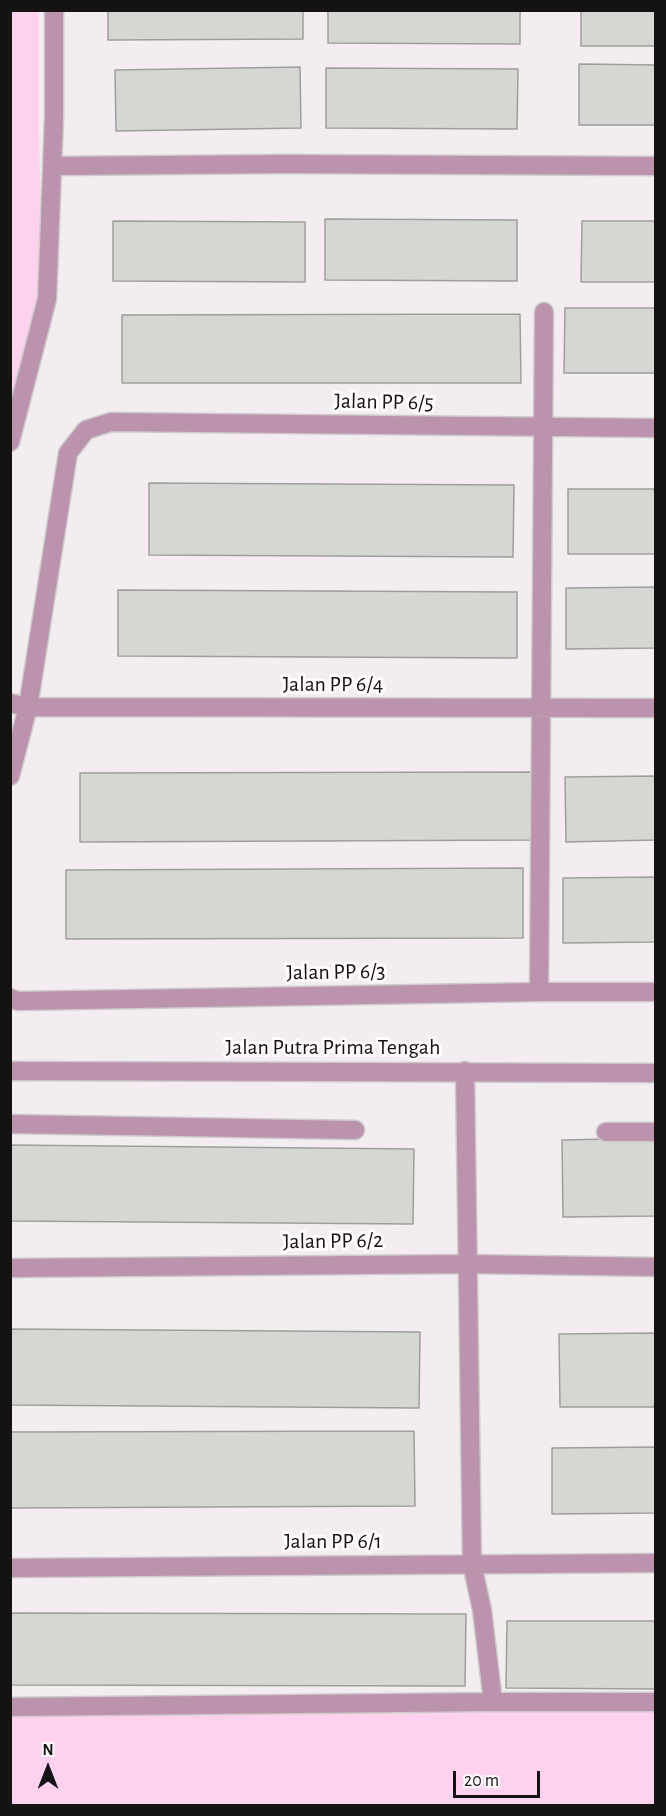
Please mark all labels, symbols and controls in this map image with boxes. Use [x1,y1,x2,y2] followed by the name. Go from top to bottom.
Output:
[334,388,434,416] street label: Jalan PP 6/5
[283,671,383,697] street label: Jalan PP 6/4
[286,958,386,986] street label: Jalan PP 6/3
[226,1034,440,1060] street label: Jalan Putra Prima Tengah
[283,1227,383,1255] street label: Jalan PP 6/2
[284,1528,382,1554] street label: Jalan PP 6/1
[18,1738,78,1798] north arrow
[42,1742,54,1758] text: N
[456,1759,543,1797] scale bar
[464,1772,499,1790] text: 20 m

